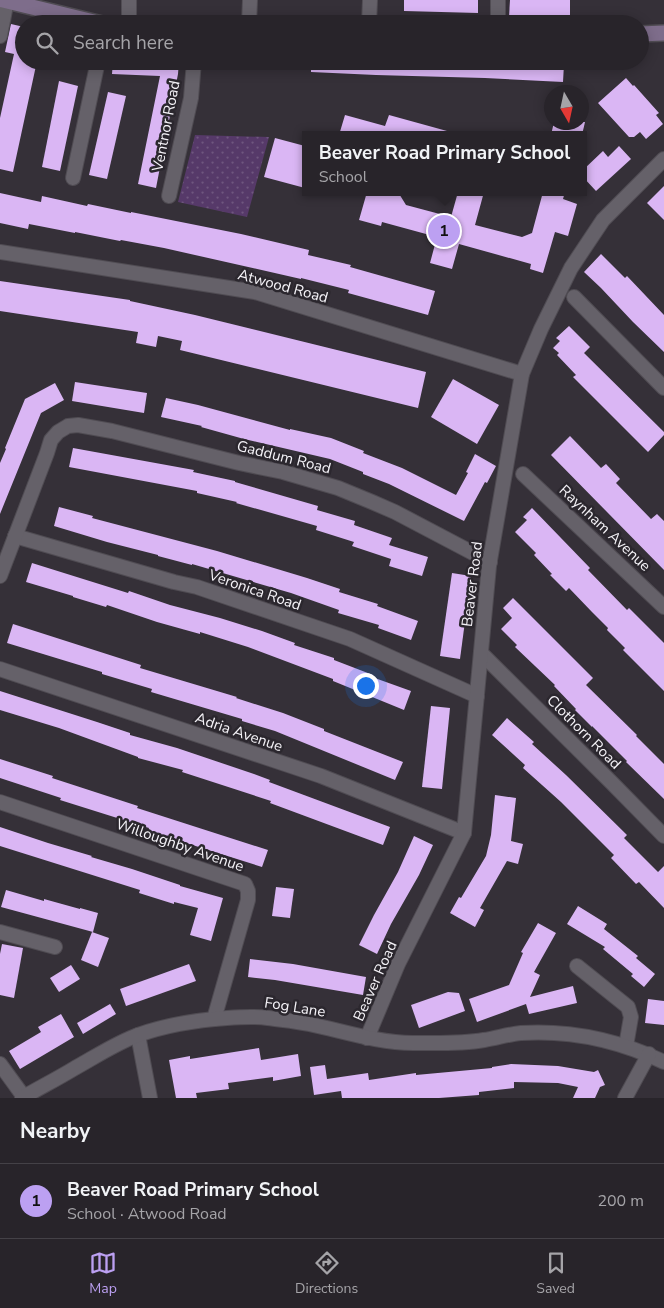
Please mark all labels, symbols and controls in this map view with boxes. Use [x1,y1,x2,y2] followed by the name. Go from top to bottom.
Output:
[15,15,649,70] search box
[33,29,61,57] icon: search
[73,30,174,56] text: Search here
[147,79,185,174] street label: Ventnor Road
[544,85,589,130] north arrow
[302,131,587,196] popup
[319,140,570,166] text: Beaver Road Primary School
[319,166,368,188] text: School
[428,212,460,250] pin: 1
[236,264,330,308] street label: Atwood Road
[235,436,333,478] street label: Gaddum Road
[555,480,655,576] street label: Raynham Avenue
[457,540,487,628] street label: Beaver Road
[205,564,304,615] street label: Veronica Road
[353,673,379,699] your location
[542,690,626,774] street label: Clothorn Road
[193,708,285,756] street label: Adria Avenue
[113,814,247,876] street label: Willoughby Avenue
[348,938,402,1024] street label: Beaver Road
[263,992,327,1022] street label: Fog Lane
[20,1117,90,1145] text: Nearby
[67,1177,319,1203] text: Beaver Road Primary School
[31,1190,41,1212] text: 1
[597,1190,644,1212] text: 200 m
[67,1203,227,1225] text: School · Atwood Road
[89,1249,117,1298] tab: Map
[295,1249,358,1298] tab: Directions
[536,1249,575,1298] tab: Saved

